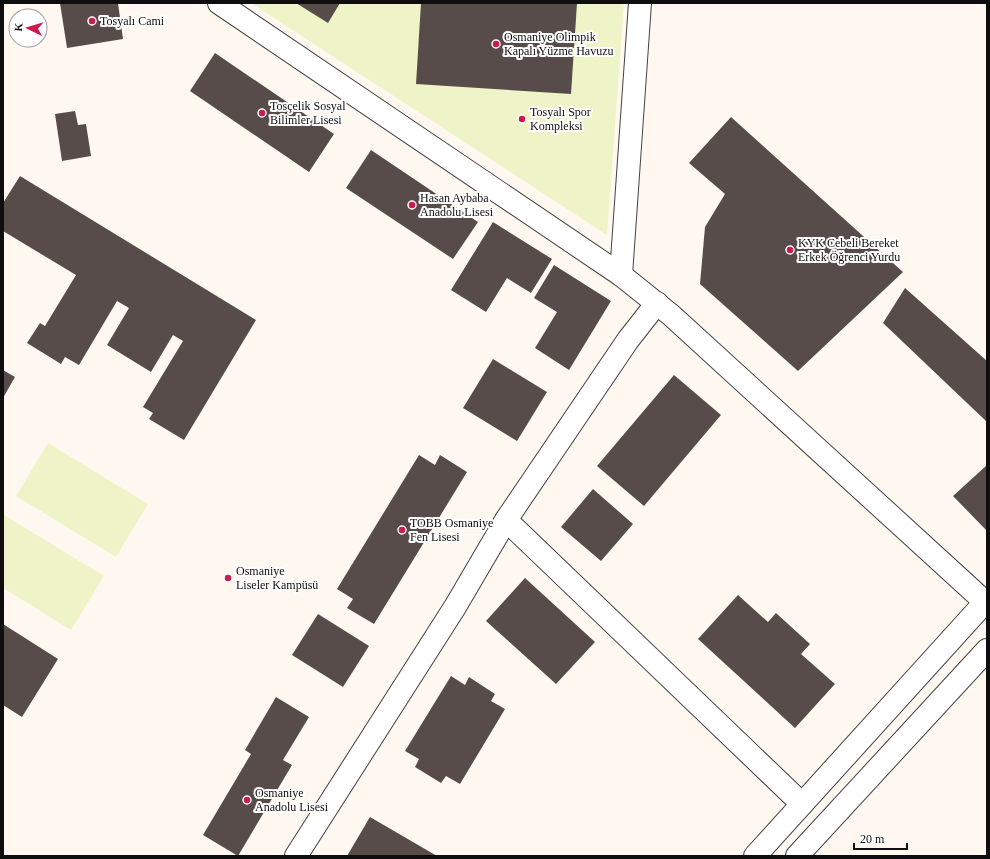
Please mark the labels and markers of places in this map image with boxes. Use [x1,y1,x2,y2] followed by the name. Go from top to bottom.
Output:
[100,14,165,28] place label: Tosyalı Cami
[87,16,97,26] marker: Tosyalı Cami
[504,30,614,58] place label: Osmaniye Olimpik Kapalı Yüzme Havuzu
[491,39,501,49] marker: Osmaniye Olimpik Kapalı Yüzme Havuzu
[270,99,346,127] place label: Tosçelik Sosyal Bilimler Lisesi
[530,105,591,133] place label: Tosyalı Spor Kompleksi
[257,108,267,118] marker: Tosçelik Sosyal Bilimler Lisesi
[517,114,527,124] marker: Tosyalı Spor Kompleksi
[420,191,494,219] place label: Hasan Aybaba Anadolu Lisesi
[407,200,417,210] marker: Hasan Aybaba Anadolu Lisesi
[798,236,900,264] place label: KYK Cebeli Bereket Erkek Öğrenci Yurdu
[785,245,795,255] marker: KYK Cebeli Bereket Erkek Öğrenci Yurdu
[410,516,493,544] place label: TOBB Osmaniye Fen Lisesi
[397,525,407,535] marker: TOBB Osmaniye Fen Lisesi
[236,564,318,592] place label: Osmaniye Liseler Kampüsü
[223,573,233,583] marker: Osmaniye Liseler Kampüsü
[255,786,329,814] place label: Osmaniye Anadolu Lisesi
[242,795,252,805] marker: Osmaniye Anadolu Lisesi

